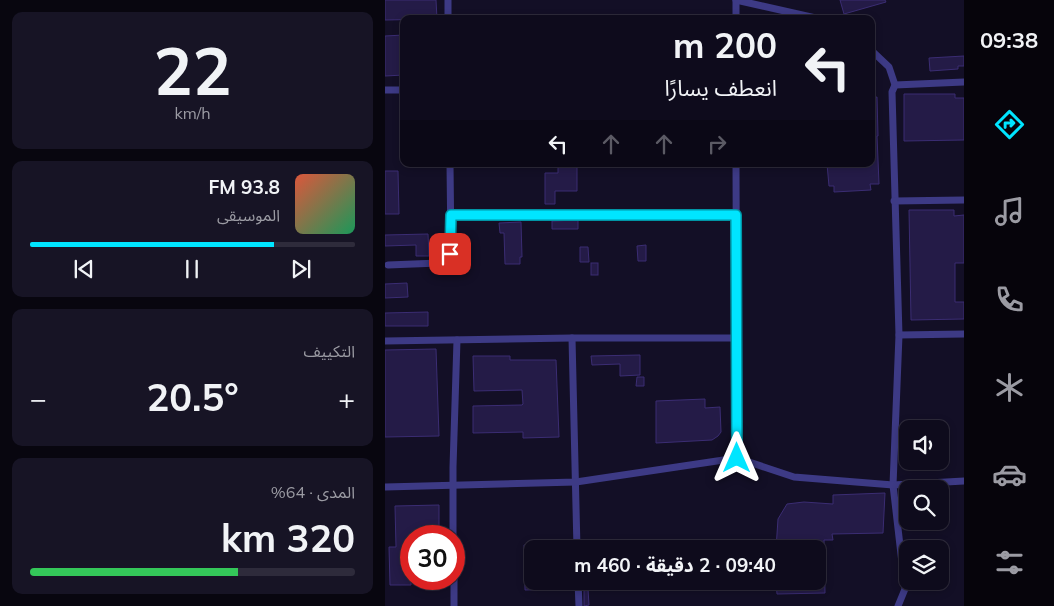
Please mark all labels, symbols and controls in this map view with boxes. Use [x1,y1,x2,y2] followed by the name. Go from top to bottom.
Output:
[673,23,777,67] text: 200 m
[980,26,1038,54] text: 09:38
[154,30,232,111] text: 22
[795,35,860,100] icon: left
[664,74,777,102] text: انعطف يسارًا
[174,103,211,123] text: km/h
[992,107,1027,142] icon: directions
[544,130,572,158] icon: left
[597,130,625,158] icon: ahead
[650,130,678,158] icon: ahead
[703,130,731,158] icon: right
[208,175,280,199] text: 93.8 FM
[992,194,1027,229] icon: music
[217,205,280,225] text: الموسيقى
[429,233,471,275] pin
[436,240,464,268] icon: arrive
[70,255,98,283] icon: previous
[178,255,206,283] icon: pause
[287,255,315,283] icon: next
[992,282,1027,317] icon: phone
[303,341,355,361] text: التكييف
[992,370,1027,405] icon: climate
[146,373,239,421] text: 20.5°
[30,381,47,416] text: −
[338,381,355,416] text: +
[899,420,949,590] map controls
[899,420,949,470] button: sound
[710,431,762,483] position arrow
[992,457,1027,492] icon: car
[899,480,949,530] button: search
[271,482,355,502] text: المدى · 64%
[221,514,355,562] text: 320 km
[400,525,465,590] speed limit sign: 30
[899,540,949,590] button: layers
[992,545,1027,580] icon: filters
[574,553,776,577] text: 09:40 · 2 دقيقة · 460 m

